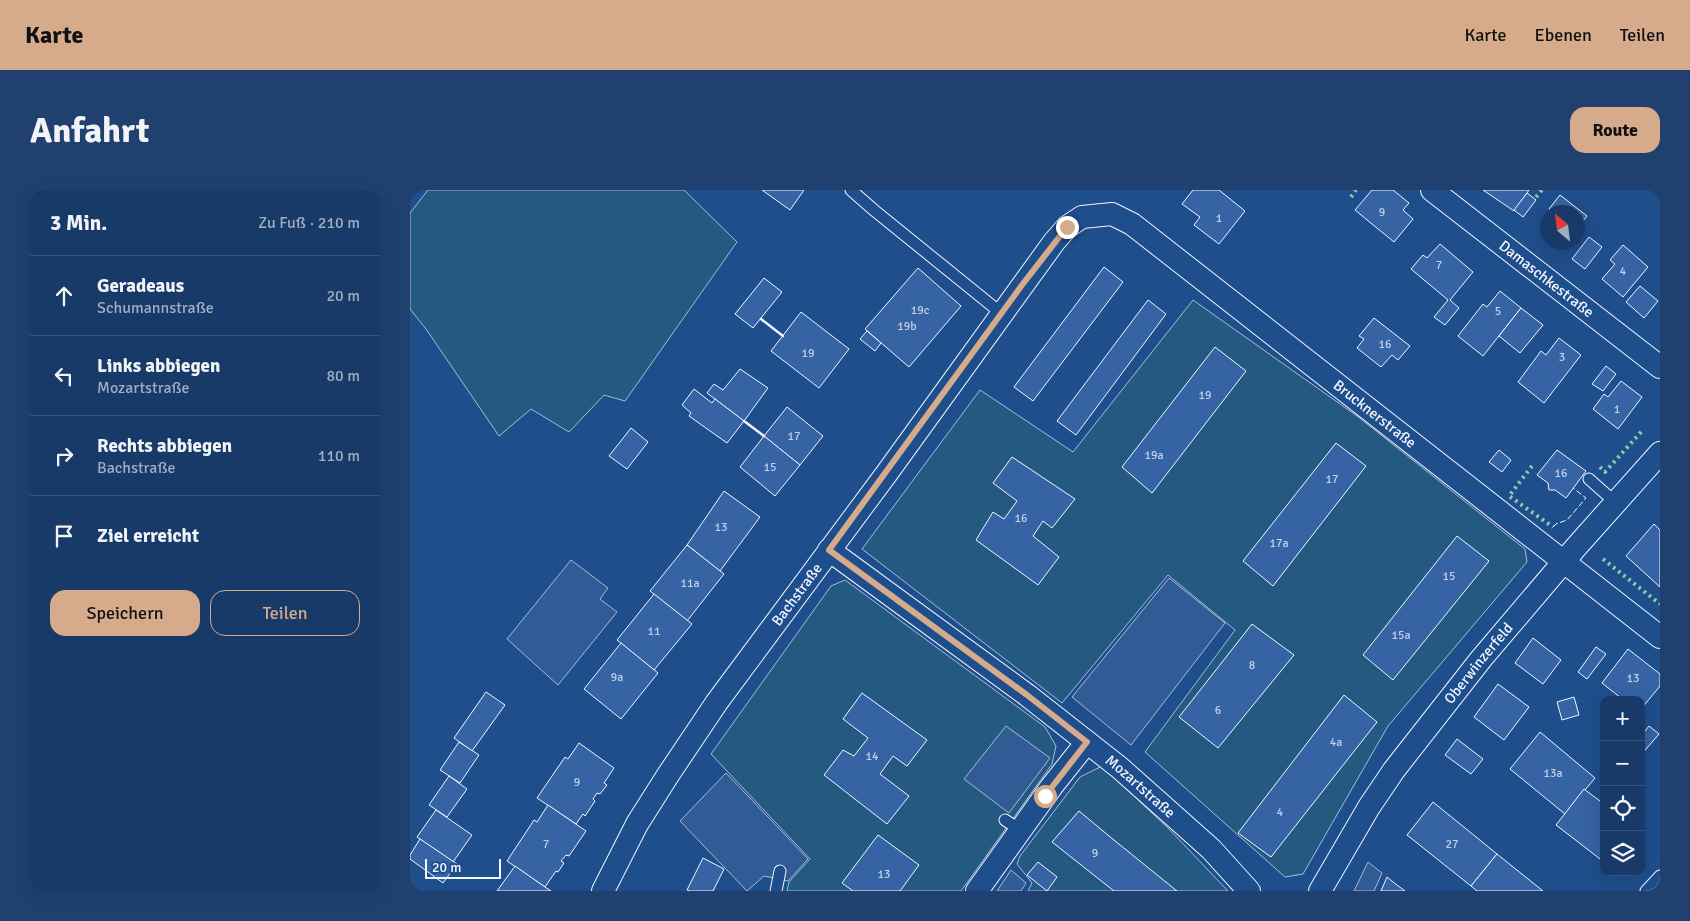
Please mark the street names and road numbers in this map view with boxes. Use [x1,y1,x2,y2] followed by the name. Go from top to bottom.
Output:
[1496,237,1598,321] street label: Damaschkestraße
[1330,376,1420,452] street label: Brucknerstraße
[768,560,826,629] street label: Bachstraße
[1440,619,1517,707] street label: Oberwinzerfeld
[1102,751,1179,822] street label: Mozartstraße

